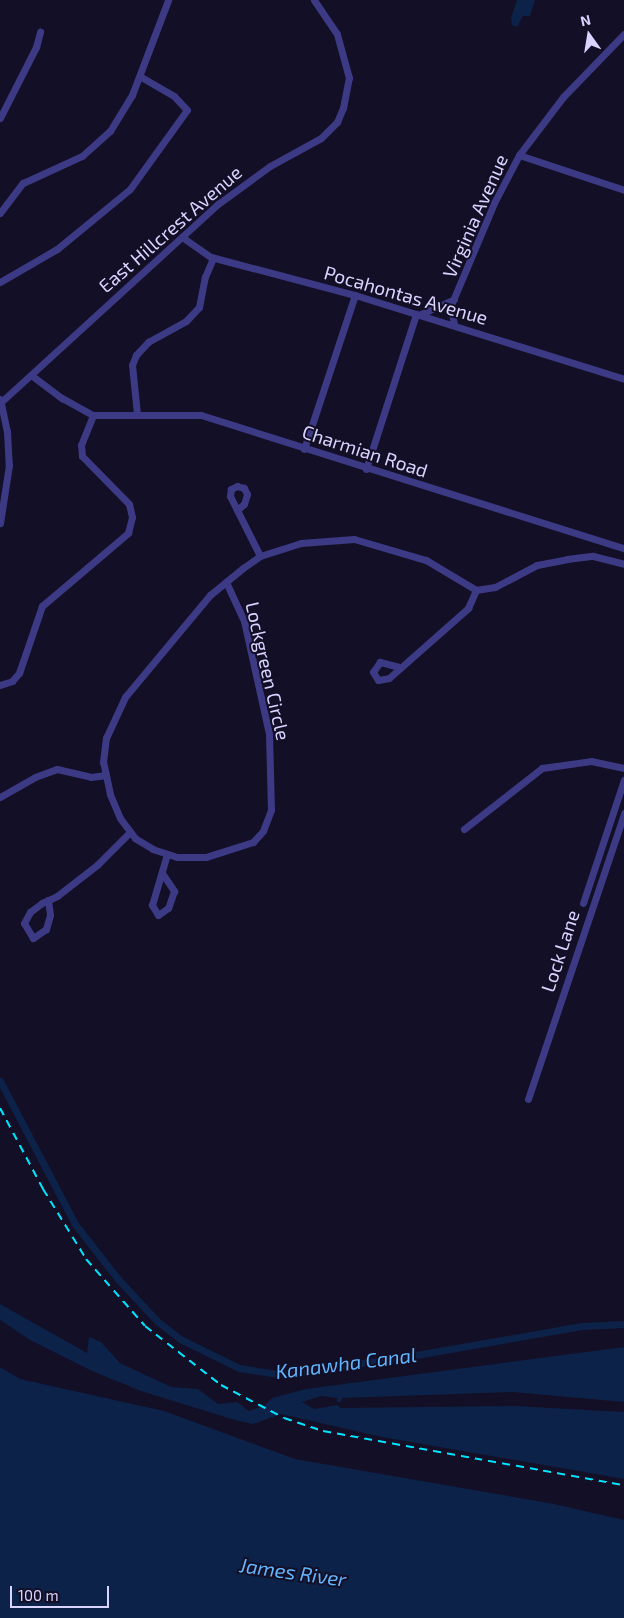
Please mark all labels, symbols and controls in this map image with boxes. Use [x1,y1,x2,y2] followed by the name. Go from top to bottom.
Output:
[564,10,614,60] north arrow
[579,10,592,29] text: N
[437,151,513,281] street label: Virginia Avenue
[94,161,246,297] street label: East Hillcrest Avenue
[321,261,491,329] street label: Pocahontas Avenue
[299,420,431,482] street label: Charmian Road
[241,600,295,742] street label: Lockgreen Circle
[536,907,584,995] street label: Lock Lane
[274,1342,418,1384] water label: Kanawha Canal
[238,1553,348,1591] water label: James River
[12,1576,111,1608] scale bar
[18,1586,59,1604] text: 100 m

